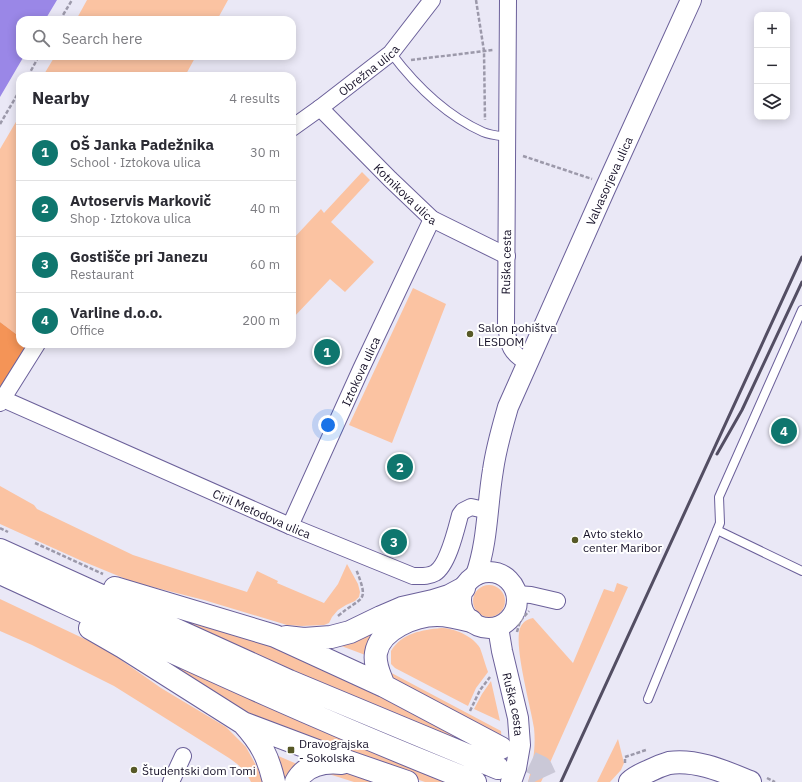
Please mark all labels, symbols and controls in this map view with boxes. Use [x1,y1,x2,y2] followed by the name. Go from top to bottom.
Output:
[754,12,790,120] map controls
[754,12,790,48] button: +
[16,16,296,60] search box
[30,27,52,49] icon: search
[62,29,142,48] text: Search here
[335,41,403,99] street label: Obrežna ulica
[754,48,790,84] button: −
[754,84,790,120] button: layers
[32,87,90,109] text: Nearby
[229,90,280,107] text: 4 results
[582,134,636,228] street label: Valvasorjeva ulica
[70,135,214,154] text: OŠ Janka Padežnika
[41,144,49,161] text: 1
[250,144,280,161] text: 30 m
[70,154,201,171] text: School · Iztokova ulica
[371,160,439,228] street label: Kotnikova ulica
[70,191,211,210] text: Avtoservis Markovič
[41,200,49,217] text: 2
[250,200,280,217] text: 40 m
[70,210,191,227] text: Shop · Iztokova ulica
[498,229,514,295] street label: Ruška cesta
[70,247,208,266] text: Gostišče pri Janezu
[41,256,49,273] text: 3
[250,256,280,273] text: 60 m
[70,266,134,283] text: Restaurant
[70,303,163,322] text: Varline d.o.o.
[41,312,49,329] text: 4
[242,312,280,329] text: 200 m
[478,320,557,349] place label: Salon pohištva LESDOM
[70,322,104,339] text: Office
[465,329,475,339] marker: Salon pohištva LESDOM
[338,334,383,408] street label: Iztokova ulica
[314,337,340,367] pin: 1
[318,415,338,435] your location
[771,416,797,446] pin: 4
[387,452,413,482] pin: 2
[211,485,314,541] street label: Ciril Metodova ulica
[583,526,663,555] place label: Avto steklo center Maribor
[381,527,407,557] pin: 3
[570,535,580,545] marker: Avto steklo center Maribor
[500,671,527,737] street label: Ruška cesta
[299,736,369,765] place label: Dravograjska - Sokolska
[286,745,296,755] marker: Dravograjska - Sokolska
[142,763,256,778] place label: Študentski dom Tomi
[129,765,139,775] marker: Študentski dom Tomi

